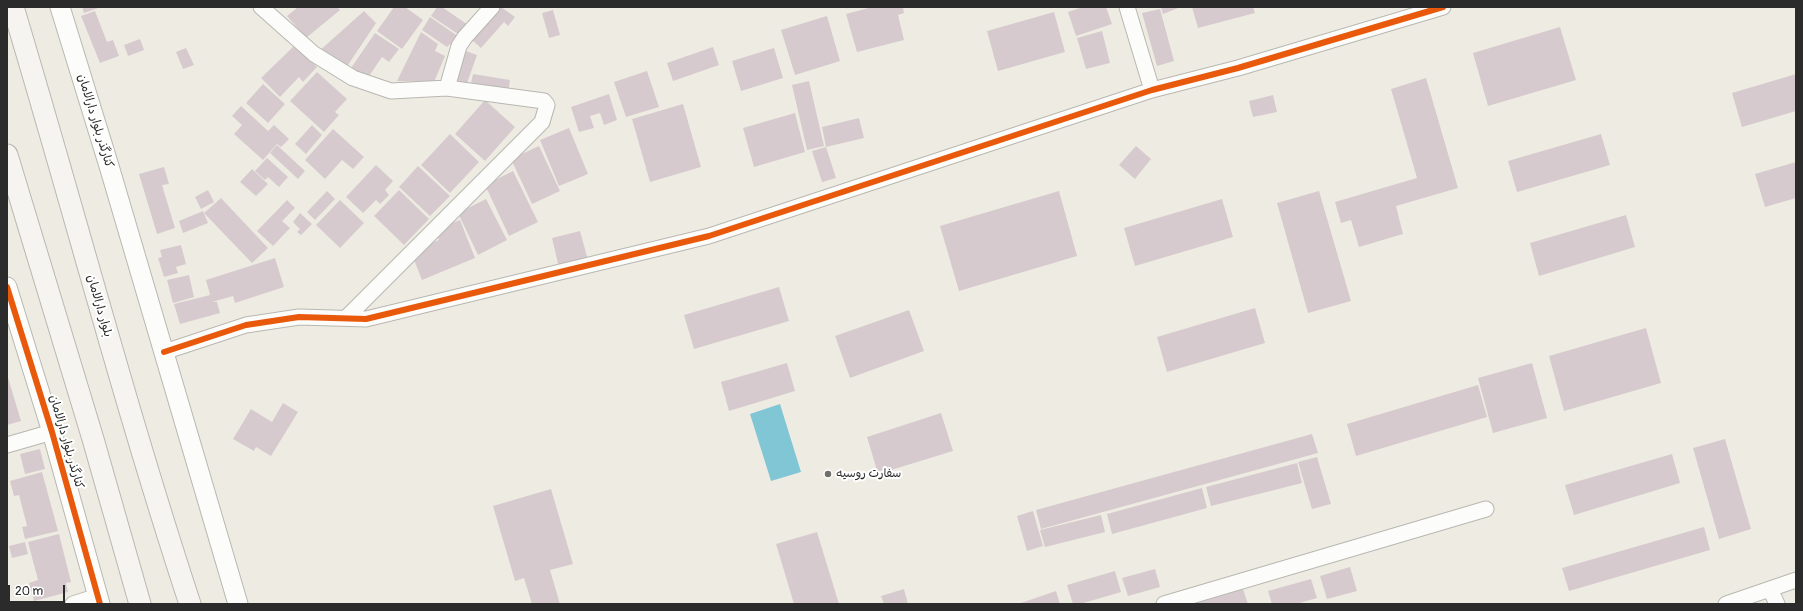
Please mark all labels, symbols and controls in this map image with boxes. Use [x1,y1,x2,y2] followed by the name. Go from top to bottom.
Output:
[74,72,116,170] street label: کنارگذر بلوار دارالامان
[83,273,115,339] street label: بلوار دارالامان
[46,393,86,491] street label: کنارگذر بلوار دارالامان
[836,467,901,481] place label: سفارت روسیه
[823,469,833,479] marker: سفارت روسیه
[10,577,67,603] scale bar
[15,584,43,599] text: 20 m

